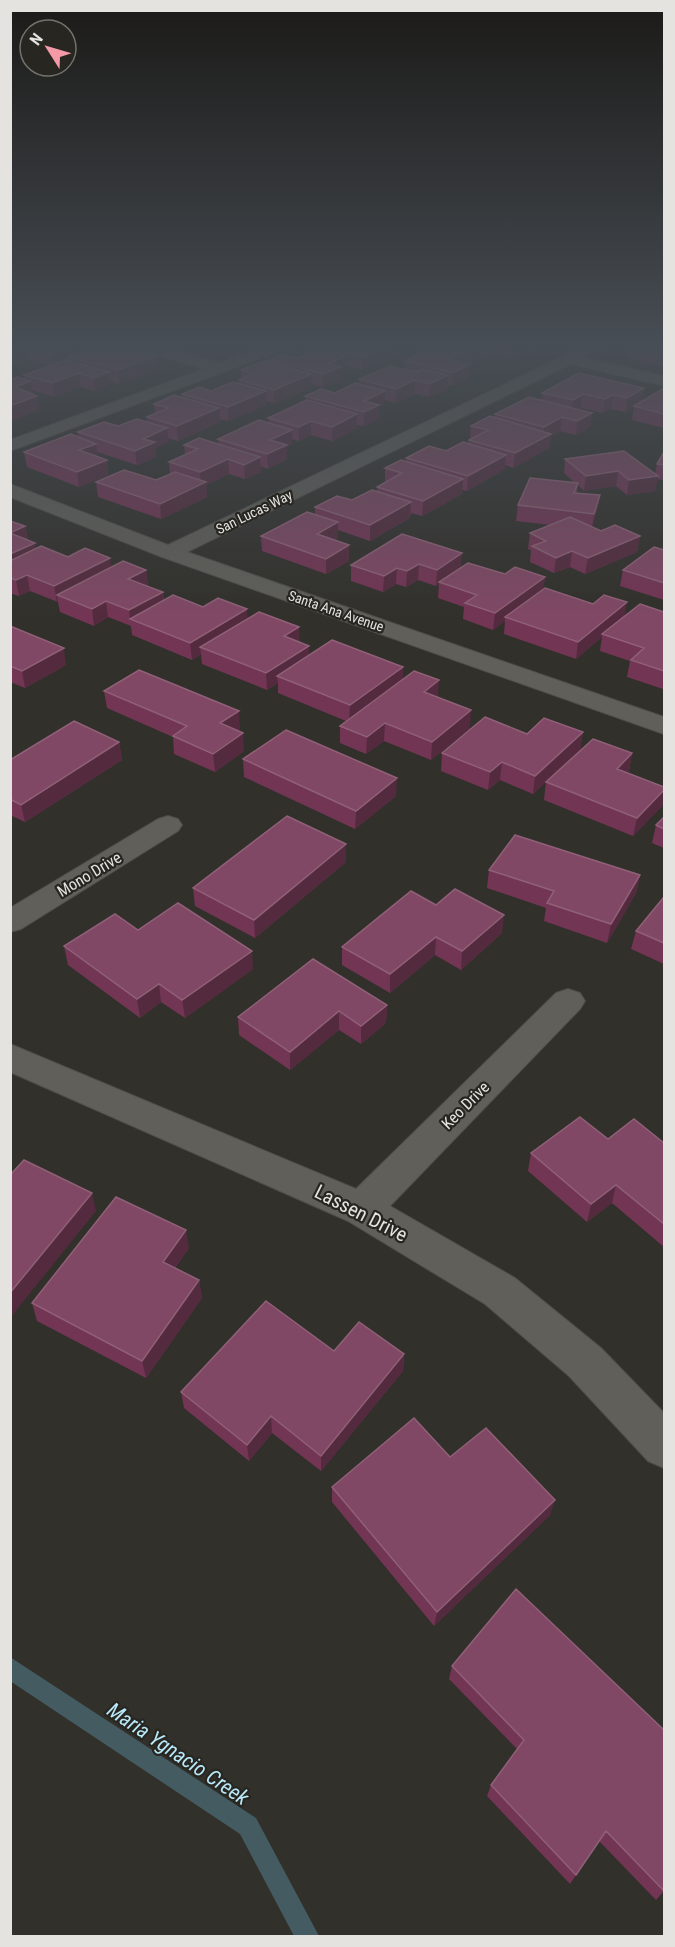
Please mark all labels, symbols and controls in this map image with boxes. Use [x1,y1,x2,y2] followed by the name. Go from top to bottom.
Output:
[18,18,78,78] north arrow
[26,30,47,49] text: N
[213,487,295,537] street label: San Lucas Way
[286,587,386,635] street label: Santa Ana Avenue
[54,848,125,901] street label: Mono Drive
[438,1078,493,1133] street label: Keo Drive
[311,1179,411,1247] street label: Lassen Drive
[103,1698,254,1811] water label: Maria Ygnacio Creek

